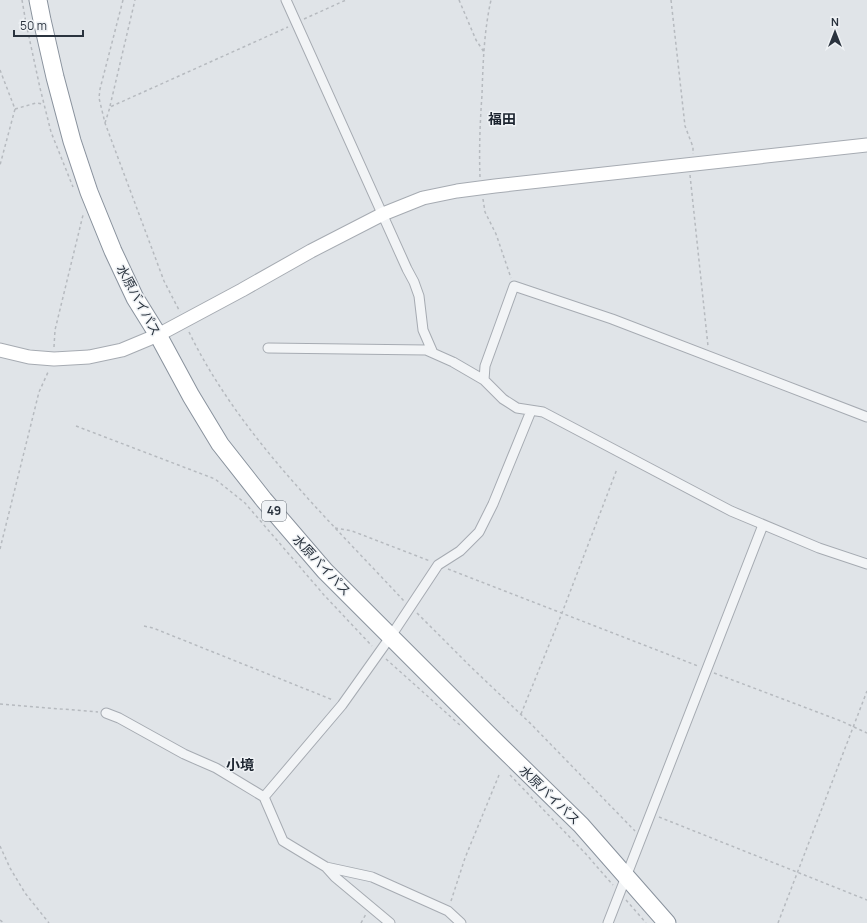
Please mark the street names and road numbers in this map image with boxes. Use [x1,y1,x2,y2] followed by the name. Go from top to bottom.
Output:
[113,261,165,339] street label: 水原バイパス
[262,501,286,521] road number: 49
[289,530,355,600] street label: 水原バイパス
[516,762,584,828] street label: 水原バイパス

